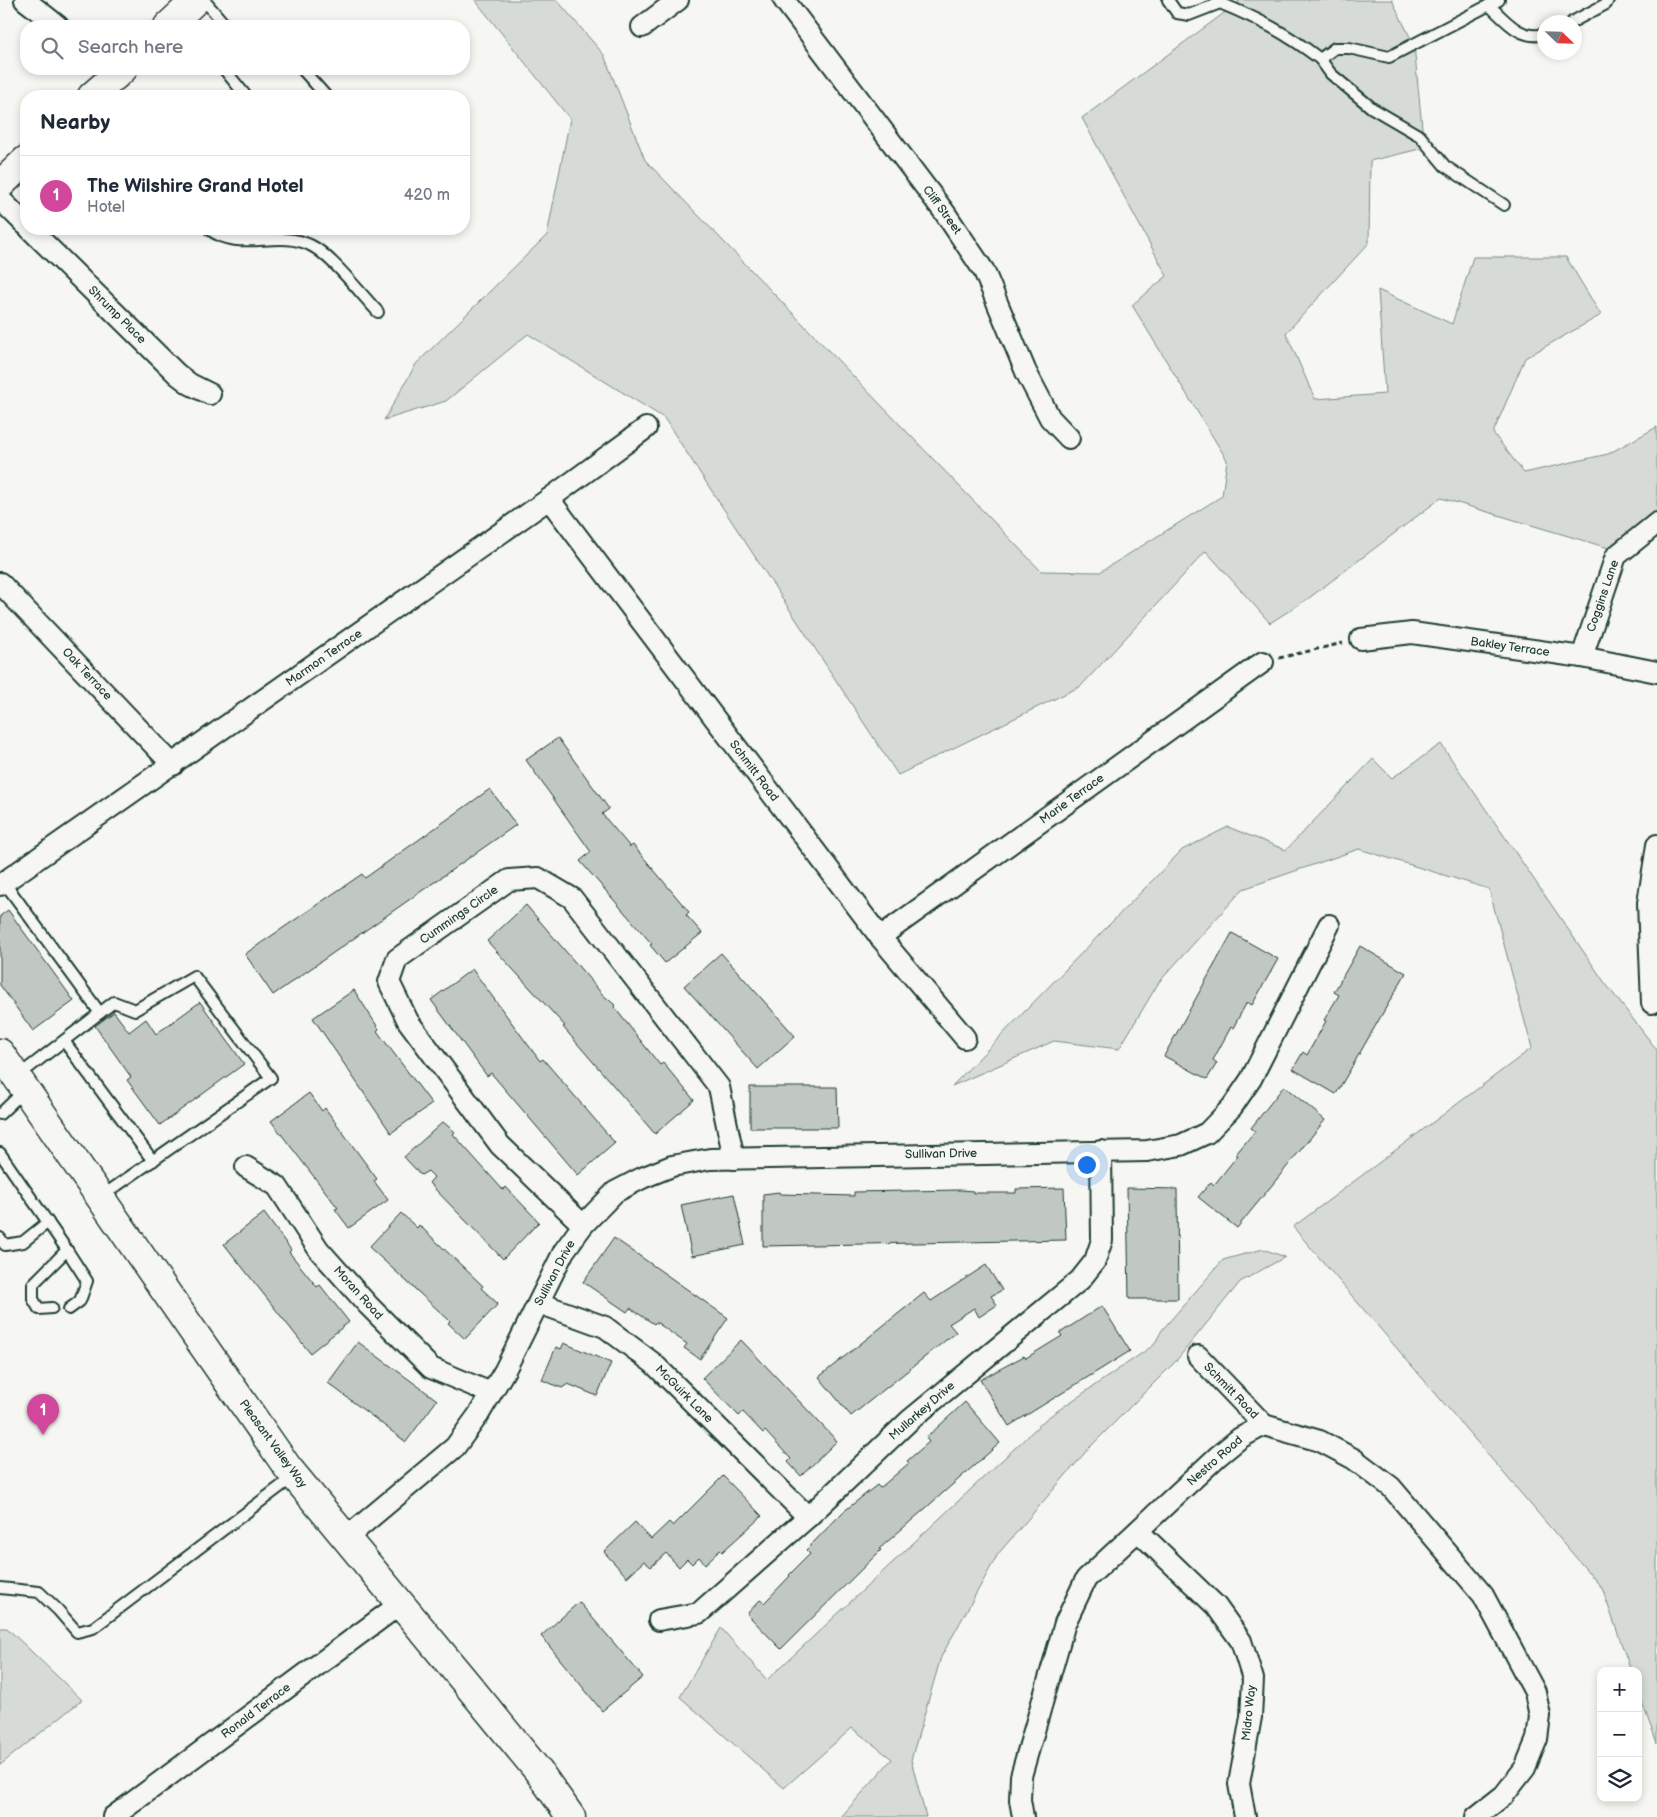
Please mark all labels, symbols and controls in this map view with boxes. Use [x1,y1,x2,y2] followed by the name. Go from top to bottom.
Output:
[1537,15,1582,60] north arrow
[20,20,470,75] search box
[38,34,66,62] icon: search
[78,36,183,59] text: Search here
[40,110,110,135] text: Nearby
[87,175,304,198] text: The Wilshire Grand Hotel
[919,183,965,238] street label: Cliff Street
[53,186,59,205] text: 1
[404,186,450,205] text: 420 m
[87,198,125,217] text: Hotel
[85,283,149,347] street label: Shrump Place
[1584,558,1622,634] street label: Coggins Lane
[283,626,365,690] street label: Marmon Terrace
[1469,634,1551,660] street label: Bakley Terrace
[59,645,115,703] street label: Oak Terrace
[726,737,782,805] street label: Schmitt Road
[1037,771,1107,827] street label: Marie Terrace
[417,882,501,948] street label: Cummings Circle
[905,1146,977,1162] street label: Sullivan Drive
[1074,1152,1100,1178] your location
[531,1238,579,1308] street label: Sullivan Drive
[330,1263,386,1323] street label: Moran Road
[1200,1360,1262,1422] street label: Schmitt Road
[652,1362,716,1426] street label: McGuirk Lane
[886,1378,958,1444] street label: Mullarkey Drive
[27,1394,59,1435] pin: 1
[236,1397,310,1492] street label: Pleasant Valley Way
[1184,1433,1246,1489] street label: Nestro Road
[1597,1667,1642,1802] map controls
[1597,1667,1642,1712] button: +
[218,1680,294,1742] street label: Ronald Terrace
[1239,1684,1259,1742] street label: Midro Way
[1597,1712,1642,1757] button: −
[1597,1757,1642,1802] button: layers

